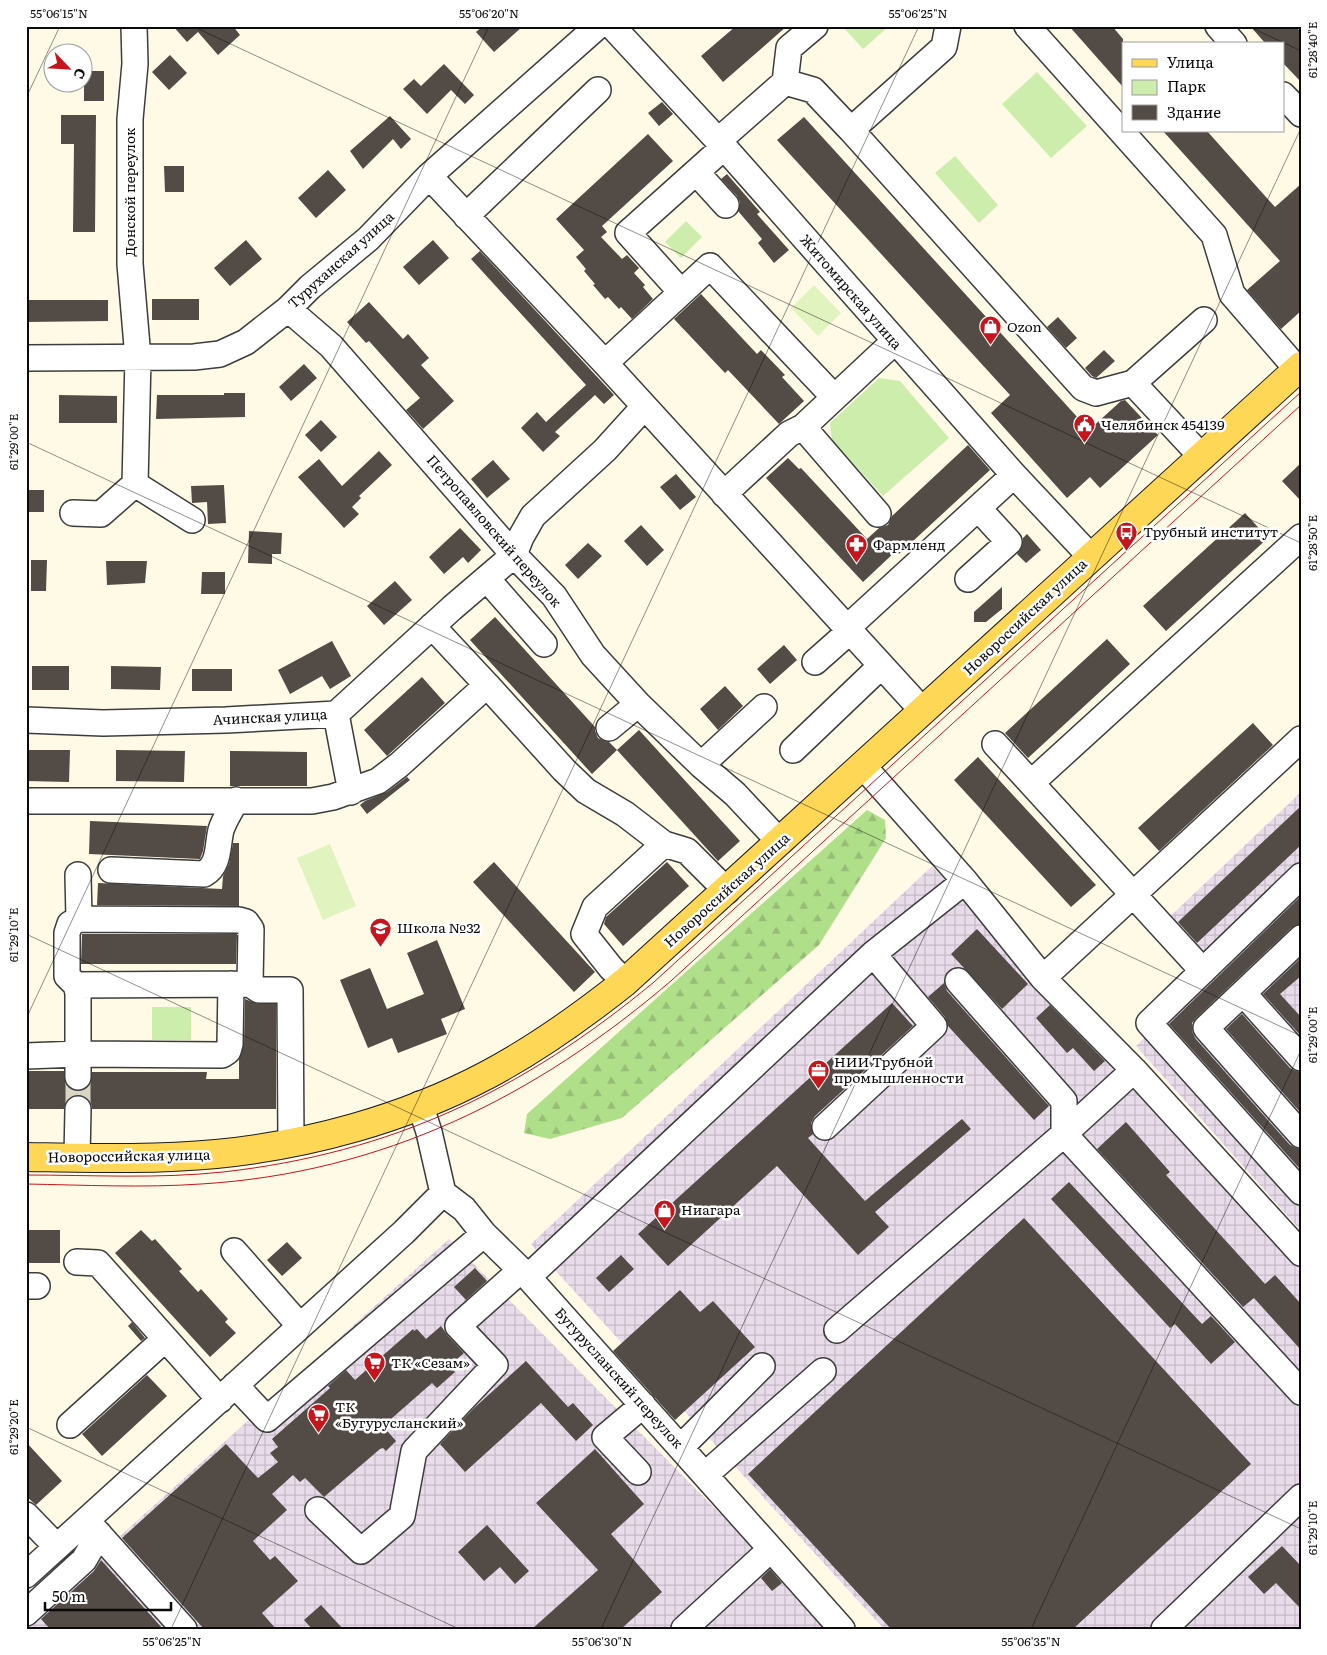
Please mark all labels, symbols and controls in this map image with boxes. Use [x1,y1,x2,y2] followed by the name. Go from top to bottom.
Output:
[30,4,88,22] text: 55°06'15"N
[459,4,519,22] text: 55°06'20"N
[888,4,948,22] text: 55°06'25"N
[1303,21,1321,78] text: 61°28'40"E
[42,42,92,92] north arrow
[1122,42,1284,132] legend
[1167,50,1215,73] text: Улица
[70,65,92,83] text: С
[1167,74,1206,97] text: Парк
[1167,100,1221,123] text: Здание
[119,127,139,256] street label: Донской переулок
[283,206,398,312] street label: Туруханская улица
[796,230,908,353] street label: Житомирская улица
[979,315,1003,346] shop icon: Ozon
[1007,316,1042,336] place label: Ozon
[4,413,22,470] text: 61°29'00"E
[1073,413,1097,444] public building icon: Челябинск 454139
[1101,414,1224,434] place label: Челябинск 454139
[423,450,567,612] street label: Петропавловский переулок
[1303,515,1321,571] text: 61°28'50"E
[1115,520,1139,551] bus stop icon: Трубный институт
[1143,521,1278,541] place label: Трубный институт
[845,533,869,564] pharmacy icon: Фармленд
[873,534,945,554] place label: Фармленд
[958,553,1091,679] street label: Новороссийская улица
[212,703,328,729] street label: Ачинская улица
[659,827,794,951] street label: Новороссийская улица
[4,907,22,962] text: 61°29'10"E
[369,916,393,947] school or university icon: Школа №32
[397,917,480,937] place label: Школа №32
[1303,1006,1321,1063] text: 61°29'00"E
[834,1051,964,1087] place label: НИИ Трубной промышленности
[806,1058,830,1089] office icon: НИИ Трубной промышленности
[47,1144,211,1166] street label: Новороссийская улица
[653,1198,677,1229] shop icon: Ниагара
[681,1199,741,1219] place label: Ниагара
[551,1303,689,1453] street label: Бугурусланский переулок
[363,1351,387,1382] supermarket icon: ТК «Сезам»
[391,1352,470,1372] place label: ТК «Сезам»
[335,1396,464,1432] place label: ТК «Бугурусланский»
[4,1399,22,1455] text: 61°29'20"E
[307,1403,331,1434] supermarket icon: ТК «Бугурусланский»
[1303,1500,1321,1555] text: 61°29'10"E
[45,1580,171,1612] scale bar
[52,1584,86,1607] text: 50 m
[142,1632,202,1650] text: 55°06'25"N
[572,1632,632,1650] text: 55°06'30"N
[1001,1632,1061,1650] text: 55°06'35"N

